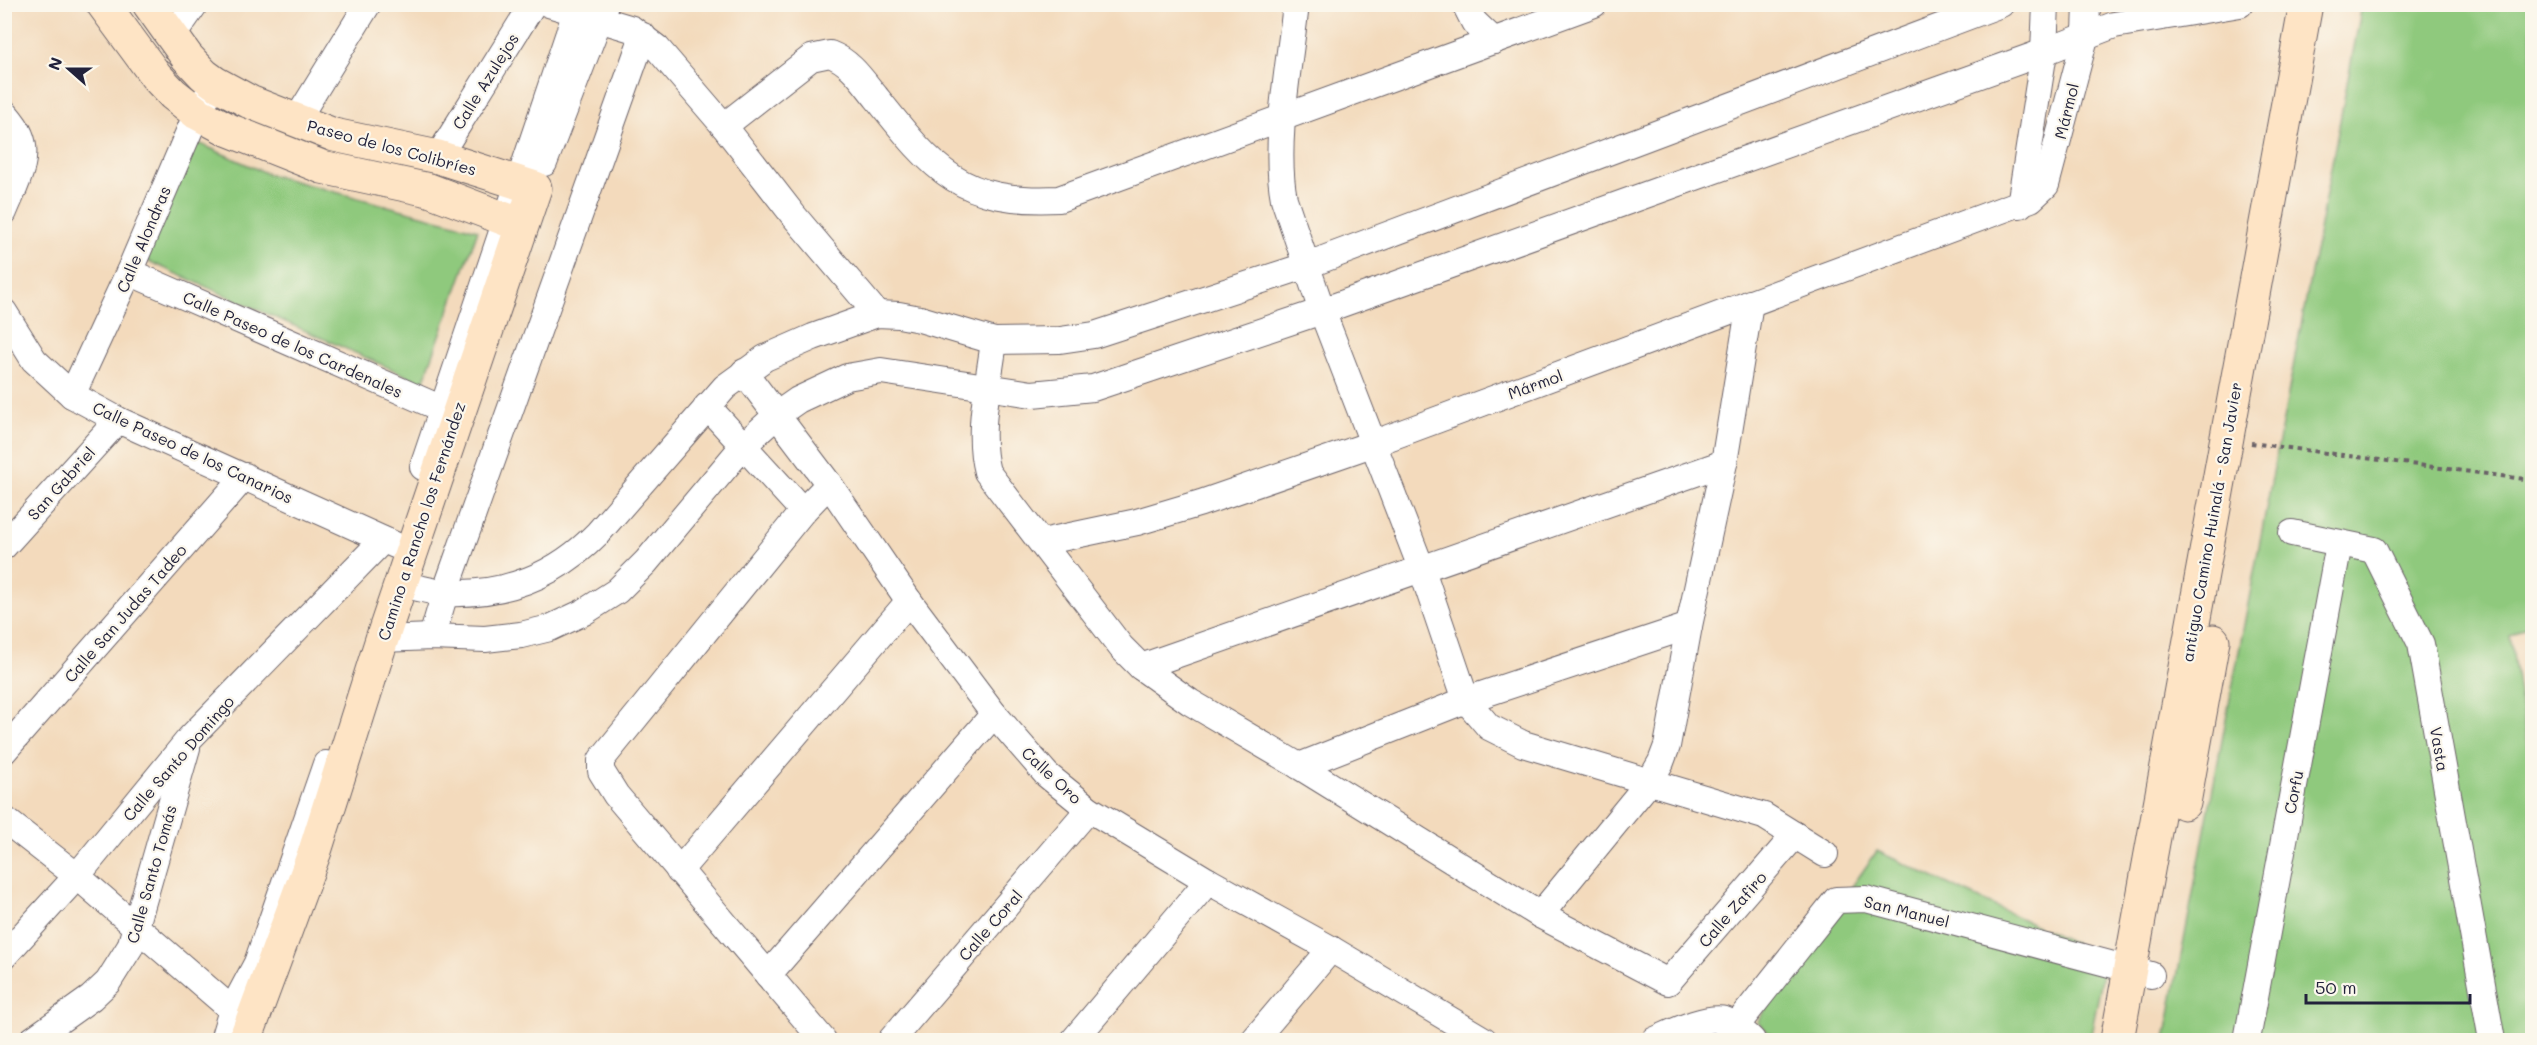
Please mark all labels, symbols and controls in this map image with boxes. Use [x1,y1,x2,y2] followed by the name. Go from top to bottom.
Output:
[447,29,523,133] street label: Calle Azulejos
[39,39,99,99] north arrow
[43,54,67,73] text: N
[2049,81,2083,141] street label: Mármol
[305,114,479,180] street label: Paseo de los Colibríes
[111,183,175,295] street label: Calle Alondras
[180,286,406,402] street label: Calle Paseo de los Cardenales
[1505,364,1565,404] street label: Mármol
[2176,380,2246,664] street label: antiguo Camino Huinalá - San Javier
[90,396,296,508] street label: Calle Paseo de los Canarios
[372,399,470,643] street label: Camino a Rancho los Fernández
[22,442,100,524] street label: San Gabriel
[59,540,191,686] street label: Calle San Judas Tadeo
[118,691,238,825] street label: Calle Santo Domingo
[2426,725,2454,773] street label: Vasta
[1018,742,1086,808] street label: Calle Oro
[2279,768,2307,816] street label: Corfu
[121,802,181,946] street label: Calle Santo Tomás
[1693,867,1771,951] street label: Calle Zafiro
[953,885,1027,965] street label: Calle Coral
[1862,890,1952,932] street label: San Manuel
[2306,967,2470,1005] scale bar
[2315,975,2357,999] text: 50 m

